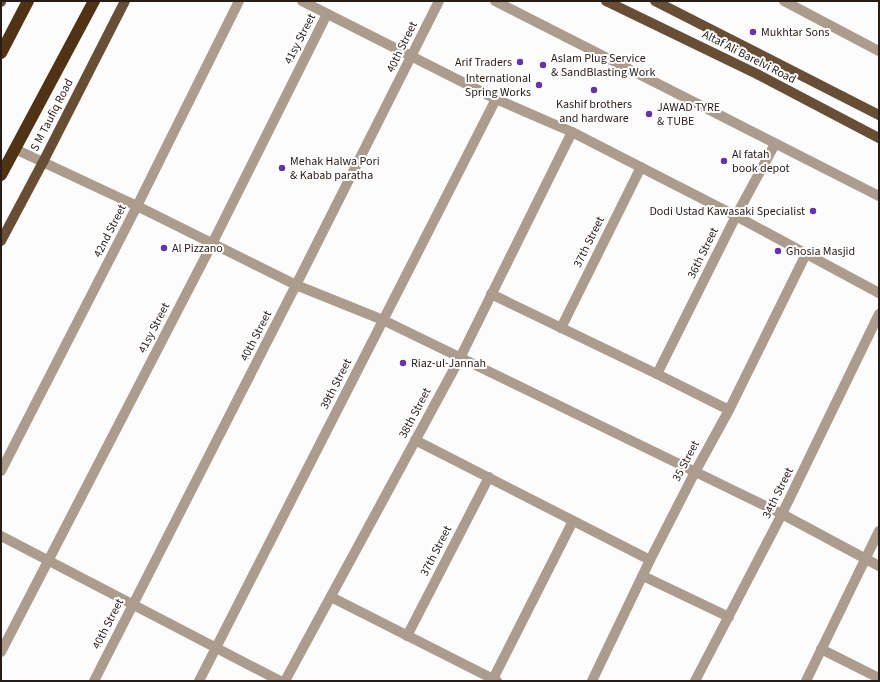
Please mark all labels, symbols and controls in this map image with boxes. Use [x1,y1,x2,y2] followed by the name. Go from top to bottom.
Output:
[280,11,320,67] street label: 41sy Street
[382,19,422,75] street label: 40th Street
[761,24,830,41] place label: Mukhtar Sons
[699,26,799,88] street label: Altaf Ali Barelvi Road
[748,27,758,37] marker: Mukhtar Sons
[551,50,655,81] place label: Aslam Plug Service & SandBlasting Work
[455,54,512,71] place label: Arif Traders
[515,57,525,67] marker: Arif Traders
[538,60,548,70] marker: Aslam Plug Service & SandBlasting Work
[465,70,531,101] place label: International Spring Works
[26,76,78,154] street label: S M Taufiq Road
[534,80,544,90] marker: International Spring Works
[589,85,599,95] marker: Kashif brothers and hardware
[556,96,632,127] place label: Kashif brothers and hardware
[657,99,720,130] place label: JAWAD TYRE & TUBE
[644,109,654,119] marker: JAWAD TYRE & TUBE
[732,146,790,177] place label: Al fatah book depot
[290,153,380,184] place label: Mehak Halwa Pori & Kabab paratha
[719,156,729,166] marker: Al fatah book depot
[277,163,287,173] marker: Mehak Halwa Pori & Kabab paratha
[89,201,131,261] street label: 42nd Street
[649,203,805,220] place label: Dodi Ustad Kawasaki Specialist
[808,206,818,216] marker: Dodi Ustad Kawasaki Specialist
[569,214,609,270] street label: 37th Street
[683,225,723,281] street label: 36th Street
[172,240,223,257] place label: Al Pizzano
[159,243,169,253] marker: Al Pizzano
[786,243,855,260] place label: Ghosia Masjid
[773,246,783,256] marker: Ghosia Masjid
[134,300,174,356] street label: 41sy Street
[236,308,276,364] street label: 40th Street
[411,355,486,372] place label: Riaz-ul-Jannah
[316,356,356,412] street label: 39th Street
[398,358,408,368] marker: Riaz-ul-Jannah
[395,385,435,441] street label: 38th Street
[668,437,704,485] street label: 35 Street
[758,465,798,521] street label: 34th Street
[416,523,456,579] street label: 37th Street
[88,596,128,652] street label: 40th Street

